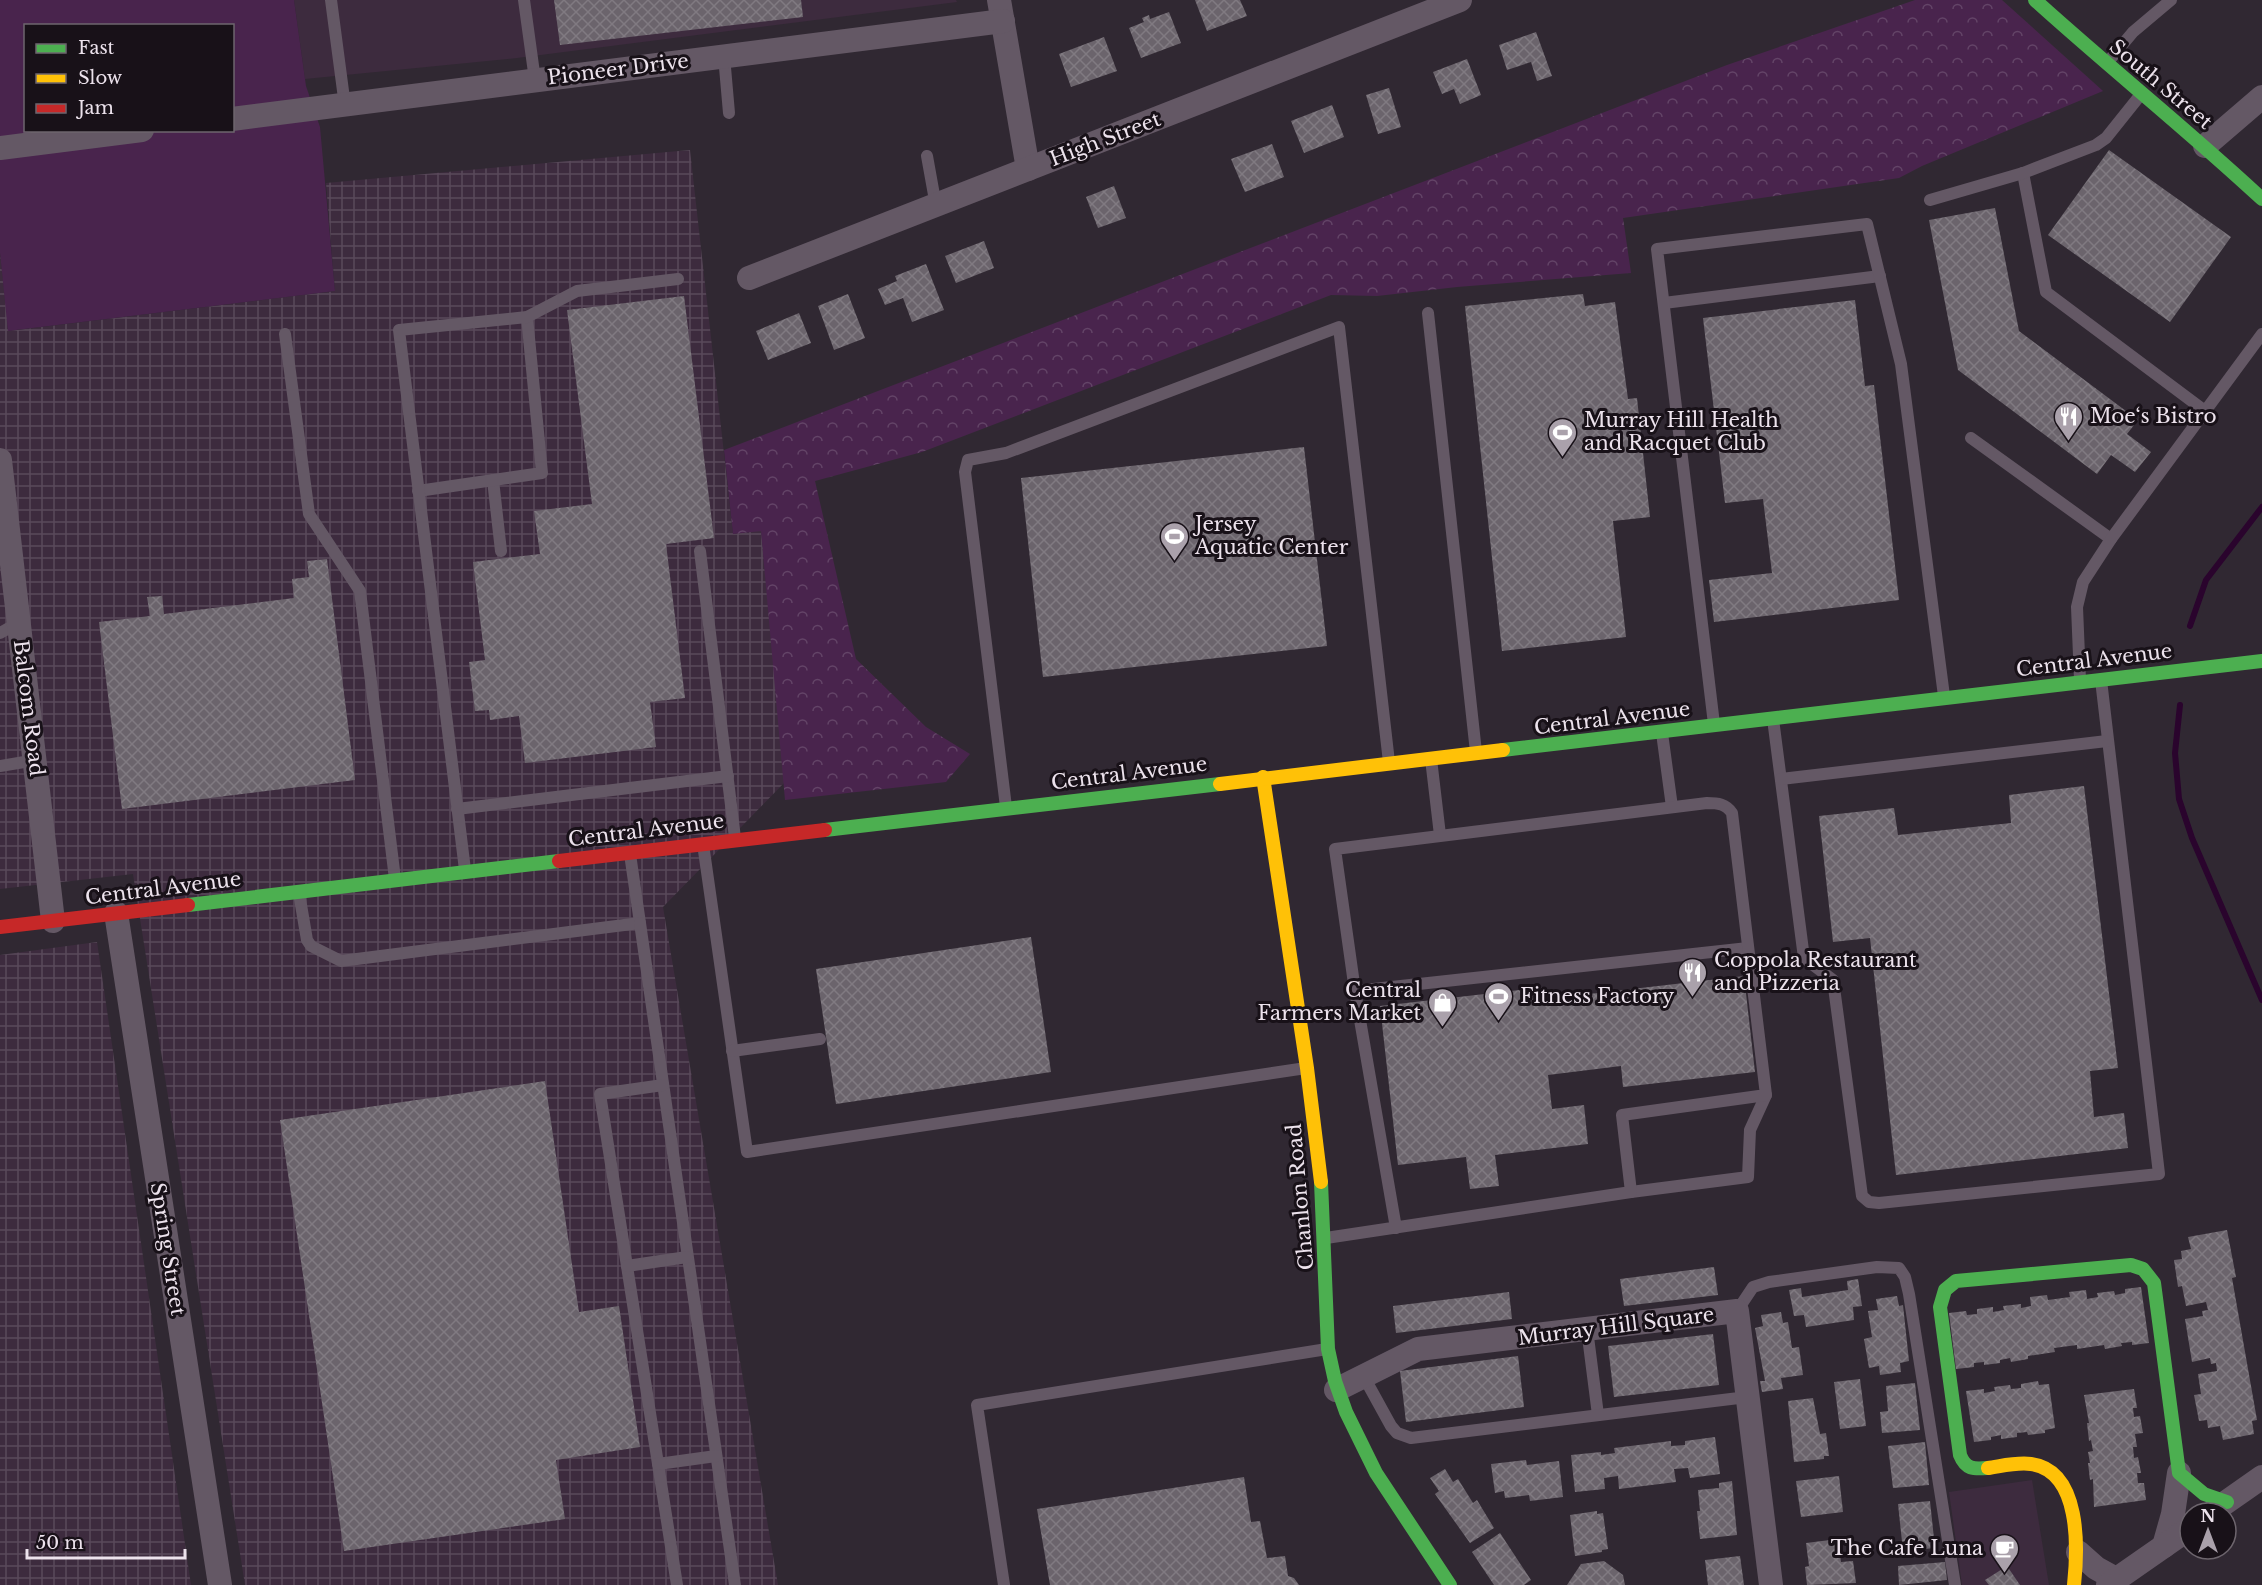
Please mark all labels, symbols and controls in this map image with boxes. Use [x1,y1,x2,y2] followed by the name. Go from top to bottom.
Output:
[24,24,234,132] legend
[2105,34,2218,134] street label: South Street
[78,37,115,59] text: Fast
[546,48,690,90] street label: Pioneer Drive
[78,67,123,89] text: Slow
[76,97,114,119] text: Jam
[1046,107,1164,171] street label: High Street
[2053,400,2085,442] restaurant icon: Moe‘s Bistro
[2090,404,2217,428] place label: Moe‘s Bistro
[1584,408,1779,455] place label: Murray Hill Health and Racquet Club
[1547,416,1579,458] sports icon: Murray Hill Health and Racquet Club
[1192,512,1349,559] place label: Jersey Aquatic Center
[1158,520,1190,562] sports icon: Jersey Aquatic Center
[9,638,49,778] street label: Balcom Road
[2015,639,2173,681] street label: Central Avenue
[1533,697,1691,739] street label: Central Avenue
[1050,752,1208,794] street label: Central Avenue
[567,809,725,851] street label: Central Avenue
[84,867,242,909] street label: Central Avenue
[1714,948,1917,995] place label: Coppola Restaurant and Pizzeria
[1677,956,1709,998] restaurant icon: Coppola Restaurant and Pizzeria
[1257,978,1421,1025] place label: Central Farmers Market
[1483,980,1515,1022] sports icon: Fitness Factory
[1520,984,1675,1008] place label: Fitness Factory
[1426,986,1458,1028] shop icon: Central Farmers Market
[1282,1123,1318,1271] street label: Chanlon Road
[146,1181,190,1318] street label: Spring Street
[1516,1302,1716,1350] street label: Murray Hill Square
[2178,1501,2238,1561] north arrow
[2200,1506,2216,1526] text: N
[27,1522,184,1560] scale bar
[36,1532,84,1554] text: 50 m
[1988,1532,2020,1574] cafe icon: The Cafe Luna
[1831,1536,1984,1560] place label: The Cafe Luna

